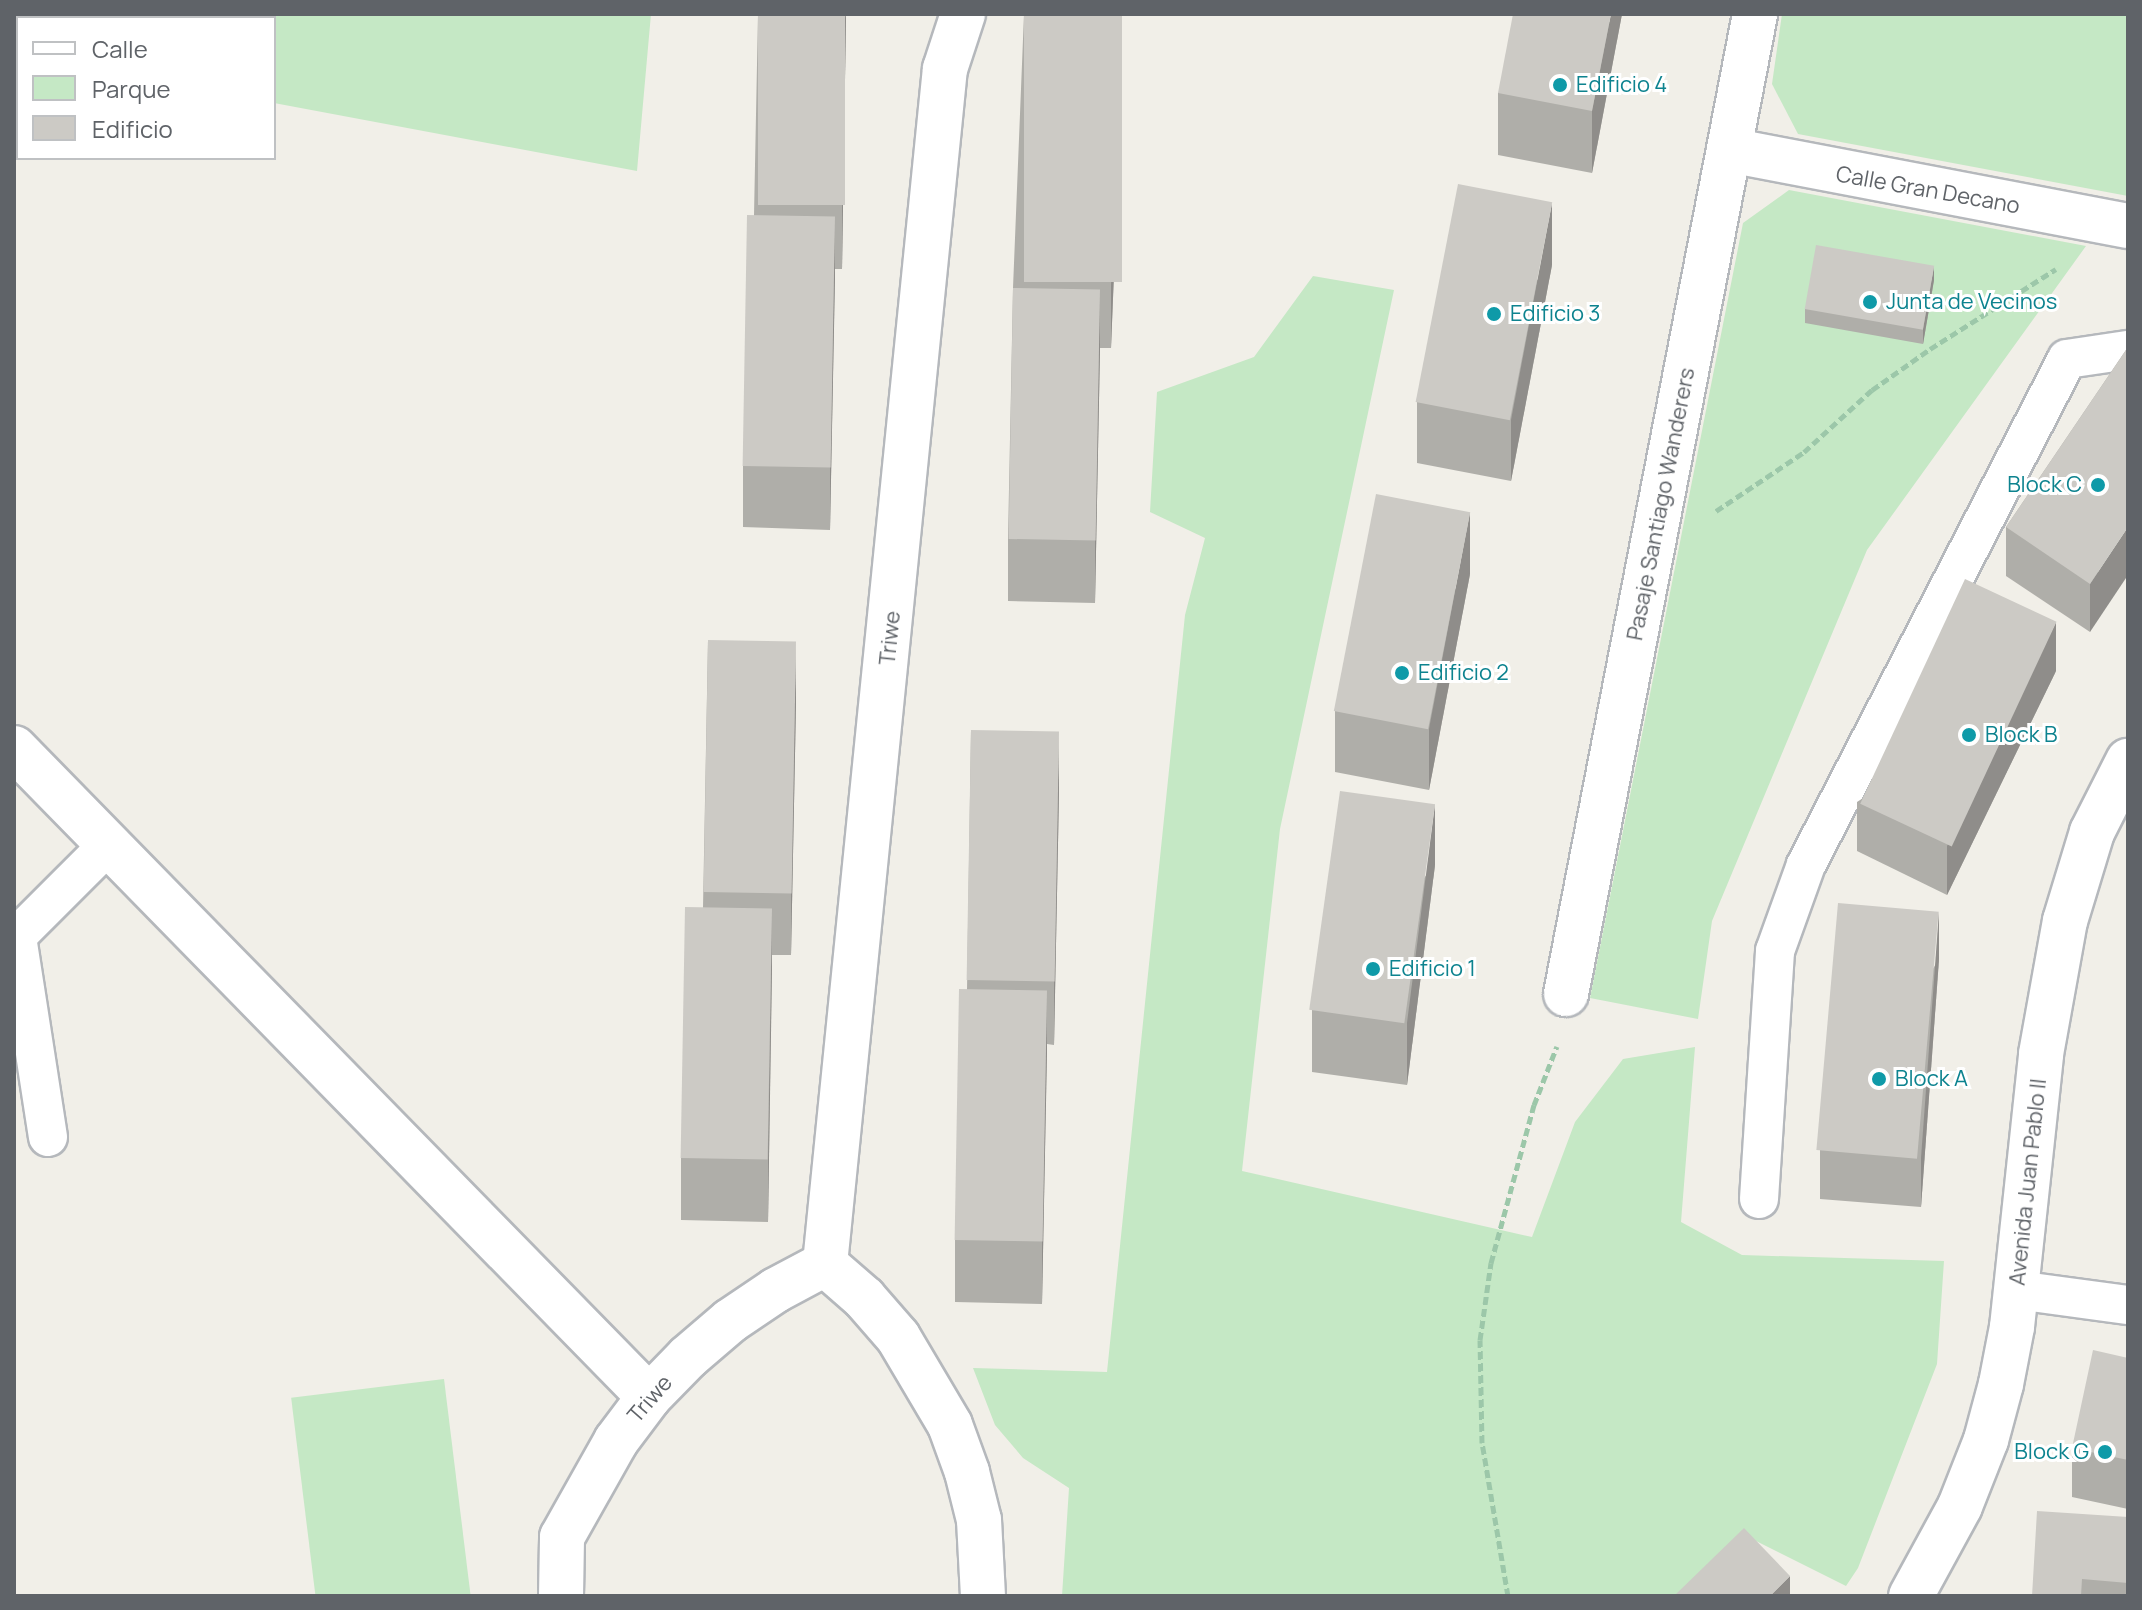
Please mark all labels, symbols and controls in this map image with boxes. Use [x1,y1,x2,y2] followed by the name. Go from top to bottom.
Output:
[16,16,276,160] legend
[92,32,148,65] text: Calle
[92,72,170,105] text: Parque
[1576,72,1667,98] place label: Edificio 4
[1551,76,1569,94] marker: Edificio 4
[92,112,173,145] text: Edificio
[1834,161,2022,219] street label: Calle Gran Decano
[1886,289,2057,315] place label: Junta de Vecinos
[1861,293,1879,311] marker: Junta de Vecinos
[1510,301,1601,327] place label: Edificio 3
[1485,305,1503,323] marker: Edificio 3
[1622,365,1700,643] street label: Pasaje Santiago Wanderers
[2007,472,2082,498] place label: Block C
[2089,476,2107,494] marker: Block C
[874,610,906,666] street label: Triwe
[1418,660,1509,686] place label: Edificio 2
[1393,664,1411,682] marker: Edificio 2
[1985,722,2058,748] place label: Block B
[1960,726,1978,744] marker: Block B
[1389,956,1476,982] place label: Edificio 1
[1364,960,1382,978] marker: Edificio 1
[1895,1066,1968,1092] place label: Block A
[1870,1070,1888,1088] marker: Block A
[2004,1077,2052,1287] street label: Avenida Juan Pablo II
[622,1370,678,1428] street label: Triwe
[2014,1439,2089,1465] place label: Block G
[2096,1443,2114,1461] marker: Block G

